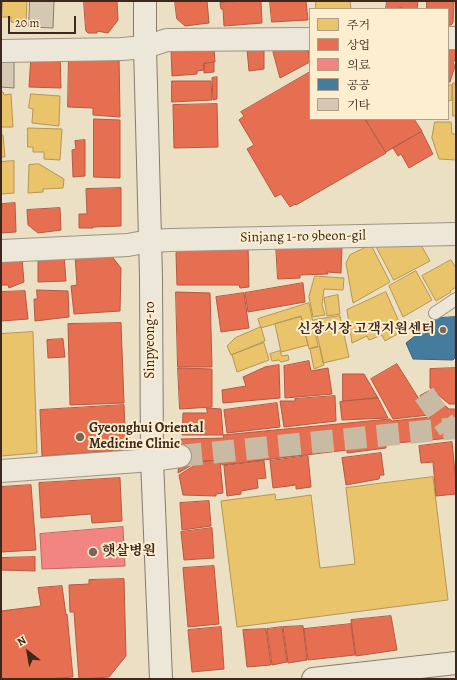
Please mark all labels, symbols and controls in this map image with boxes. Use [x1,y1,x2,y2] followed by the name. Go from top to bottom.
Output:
[10,8,78,34] scale bar
[309,8,449,120] legend
[15,15,39,31] text: 20 m
[347,17,370,33] text: 주거
[347,37,370,53] text: 상업
[347,57,370,73] text: 의료
[347,77,370,93] text: 공공
[347,97,370,113] text: 기타
[240,228,366,246] street label: Sinjang 1-ro 9beon-gil
[143,301,159,379] street label: Sinpyeong-ro
[297,322,435,338] place label: 신장시장 고객지원센터
[438,325,448,335] marker: 신장시장 고객지원센터
[89,421,203,454] place label: Gyeonghui Oriental Medicine Clinic
[74,431,86,443] marker: Gyeonghui Oriental Medicine Clinic
[102,544,156,560] place label: 햇살병원
[87,546,99,558] marker: 햇살병원
[8,632,48,672] north arrow
[14,633,29,650] text: N

